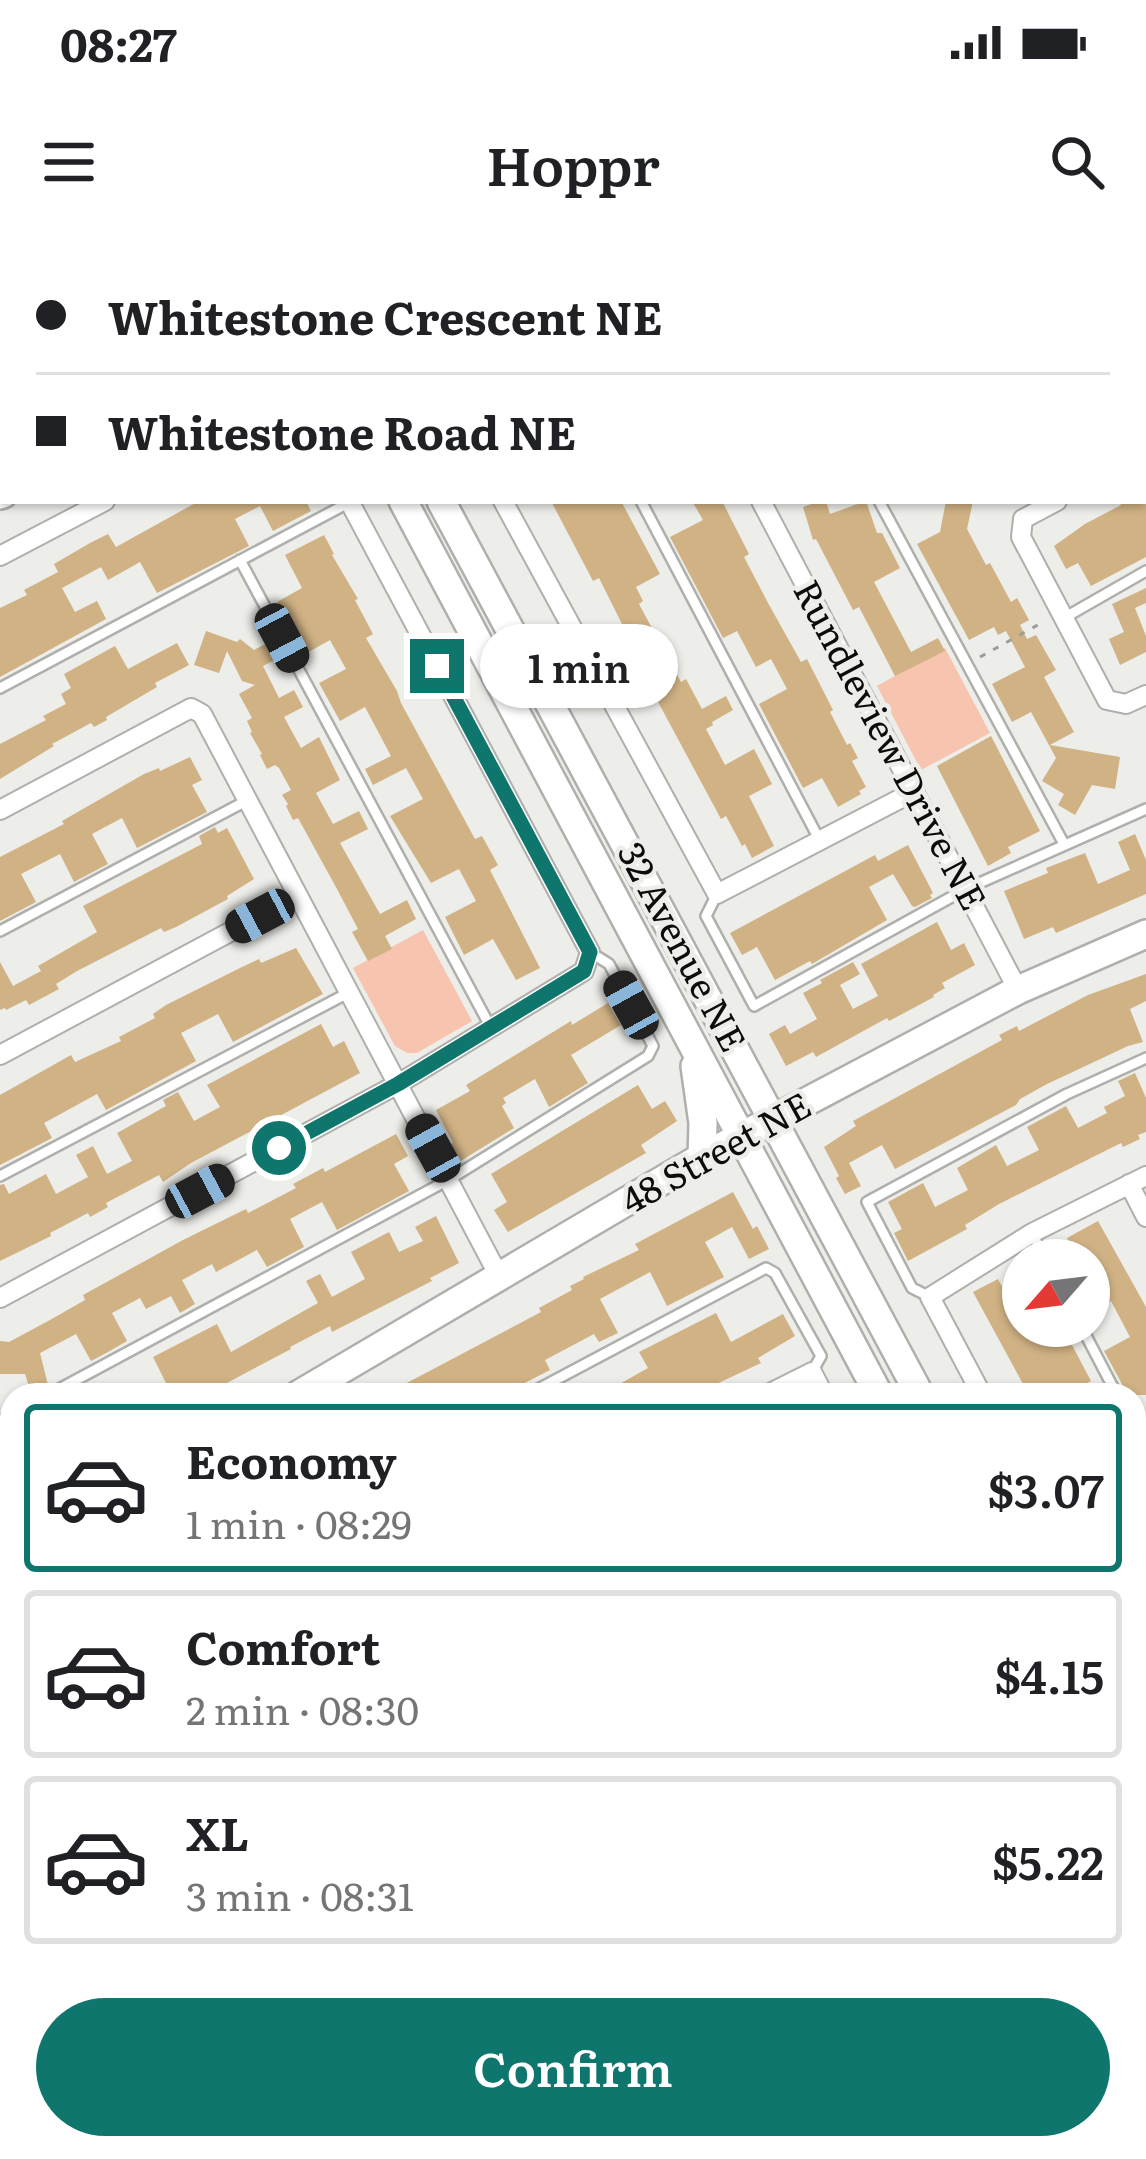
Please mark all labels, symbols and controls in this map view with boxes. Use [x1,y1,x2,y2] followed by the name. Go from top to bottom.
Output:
[60,9,177,76] text: 08:27
[486,122,660,203] text: Hoppr
[36,129,102,195] icon: menu
[1044,129,1110,195] icon: search
[108,282,662,349] text: Whitestone Crescent NE
[108,397,576,464] text: Whitestone Road NE
[783,569,1002,918] street label: Rundleview Drive NE
[249,598,315,678] car
[479,624,677,708] callout: 1 min
[528,637,630,695] text: 1 min
[410,639,464,693] route end
[607,832,762,1060] street label: 32 Avenue NE
[220,883,300,949] car
[598,965,664,1045] car
[610,1077,819,1225] street label: 48 Street NE
[400,1108,466,1188] car
[252,1121,306,1175] route start
[160,1158,240,1224] car
[1002,1239,1110,1347] north arrow
[1002,1239,1110,1347] map controls
[186,1426,397,1493] text: Economy
[42,1434,150,1542] icon: car
[988,1455,1104,1522] text: $3.07
[186,1493,412,1551] text: 1 min · 08:29
[186,1612,380,1679] text: Comfort
[42,1620,150,1728] icon: car
[994,1641,1104,1708] text: $4.15
[186,1679,419,1737] text: 2 min · 08:30
[186,1798,249,1865] text: XL
[42,1806,150,1914] icon: car
[992,1827,1104,1894] text: $5.22
[186,1865,414,1923] text: 3 min · 08:31
[36,1998,1110,2136] button: Confirm

